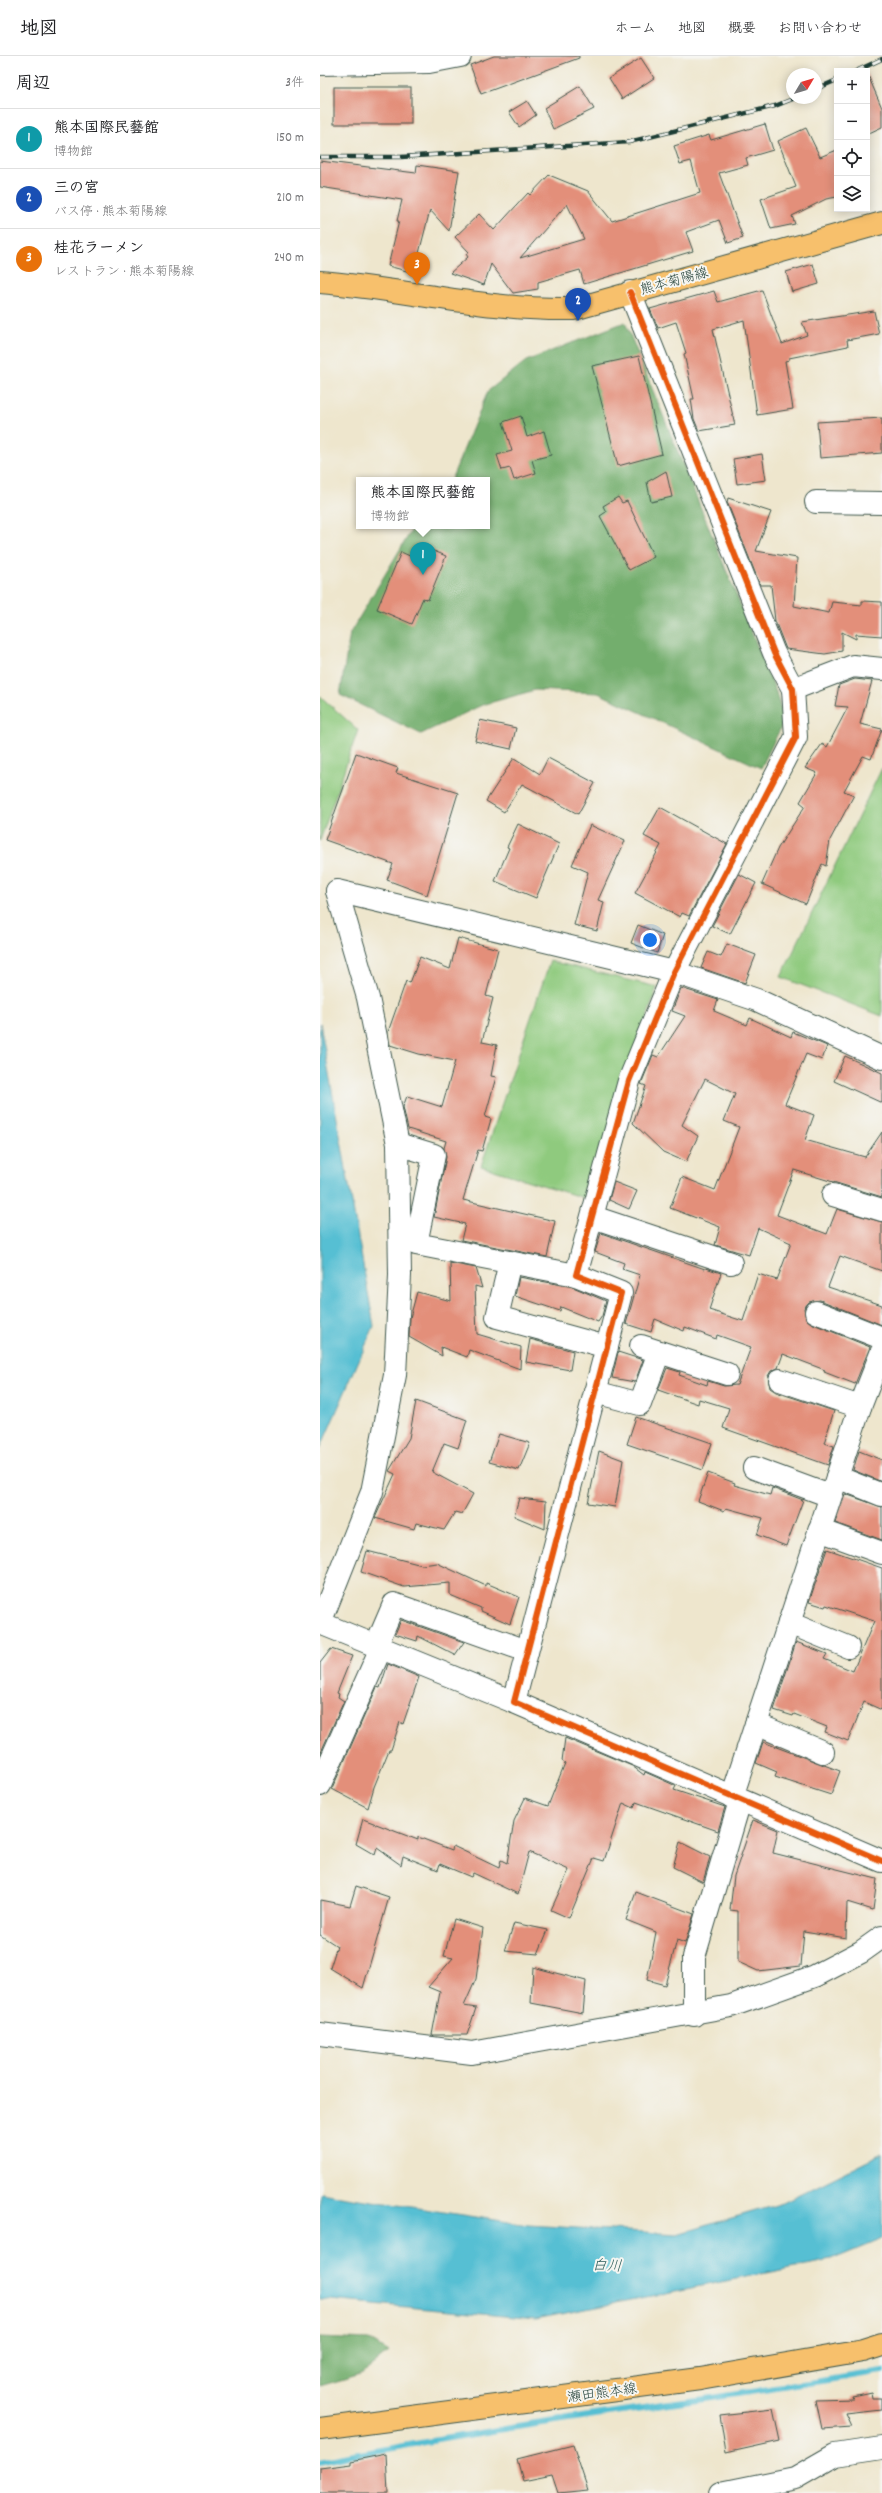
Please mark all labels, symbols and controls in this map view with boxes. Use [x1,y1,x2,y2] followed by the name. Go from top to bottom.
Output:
[20,17,58,44] text: 地図
[615,19,656,39] text: ホーム
[678,19,706,39] text: 地図
[728,19,756,39] text: 概要
[778,19,862,39] text: お問い合わせ
[786,68,822,104] north arrow
[834,68,870,212] map controls
[834,68,870,104] button: +
[16,73,50,97] text: 周辺
[285,74,304,93] text: 3件
[834,104,870,140] button: −
[54,118,159,140] text: 熊本国際民藝館
[28,129,30,148] text: 1
[276,129,304,148] text: 150 m
[834,140,870,176] button: locate
[54,143,93,162] text: 博物館
[834,176,870,212] button: layers
[54,178,99,200] text: 三の宮
[26,189,32,208] text: 2
[276,189,304,208] text: 210 m
[54,203,167,222] text: バス停 · 熊本菊陽線
[54,238,144,260] text: 桂花ラーメン
[26,249,32,268] text: 3
[274,249,304,268] text: 240 m
[404,252,430,285] pin: 3
[54,263,194,282] text: レストラン · 熊本菊陽線
[638,263,711,301] street label: 熊本菊陽線
[565,288,591,321] pin: 2
[356,477,490,529] popup
[370,483,476,505] text: 熊本国際民藝館
[370,508,410,527] text: 博物館
[410,542,436,575] pin: 1
[640,930,660,950] your location
[591,2255,622,2279] water label: 白川
[566,2379,638,2409] street label: 瀬田熊本線

